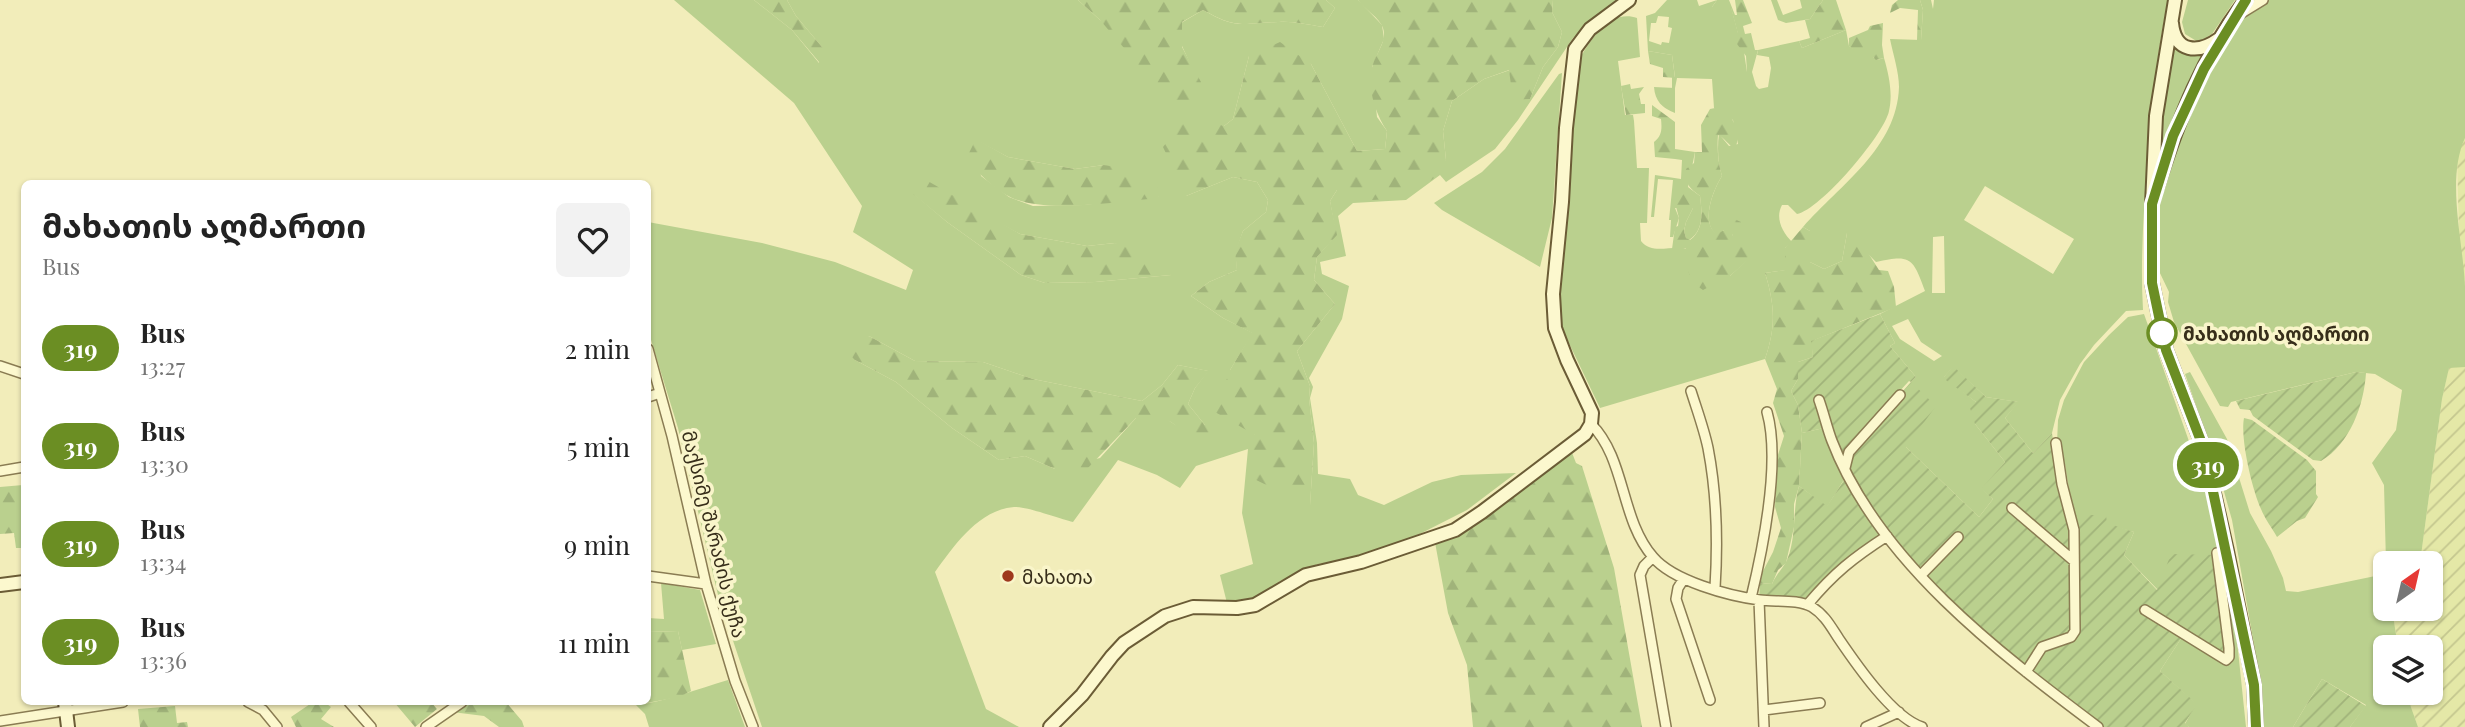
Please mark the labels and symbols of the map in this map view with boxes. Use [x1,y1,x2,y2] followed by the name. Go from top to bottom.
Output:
[2147,318,2177,348] marker: მახათის აღმართი
[2183,320,2370,347] place label: მახათის აღმართი
[677,428,753,640] street label: მაქსიმე შარაძის ქუჩა
[2168,442,2248,488] line badge: 319
[2373,551,2443,621] north arrow
[1022,563,1093,589] place label: მახათა
[1000,568,1016,584] marker: მახათა

